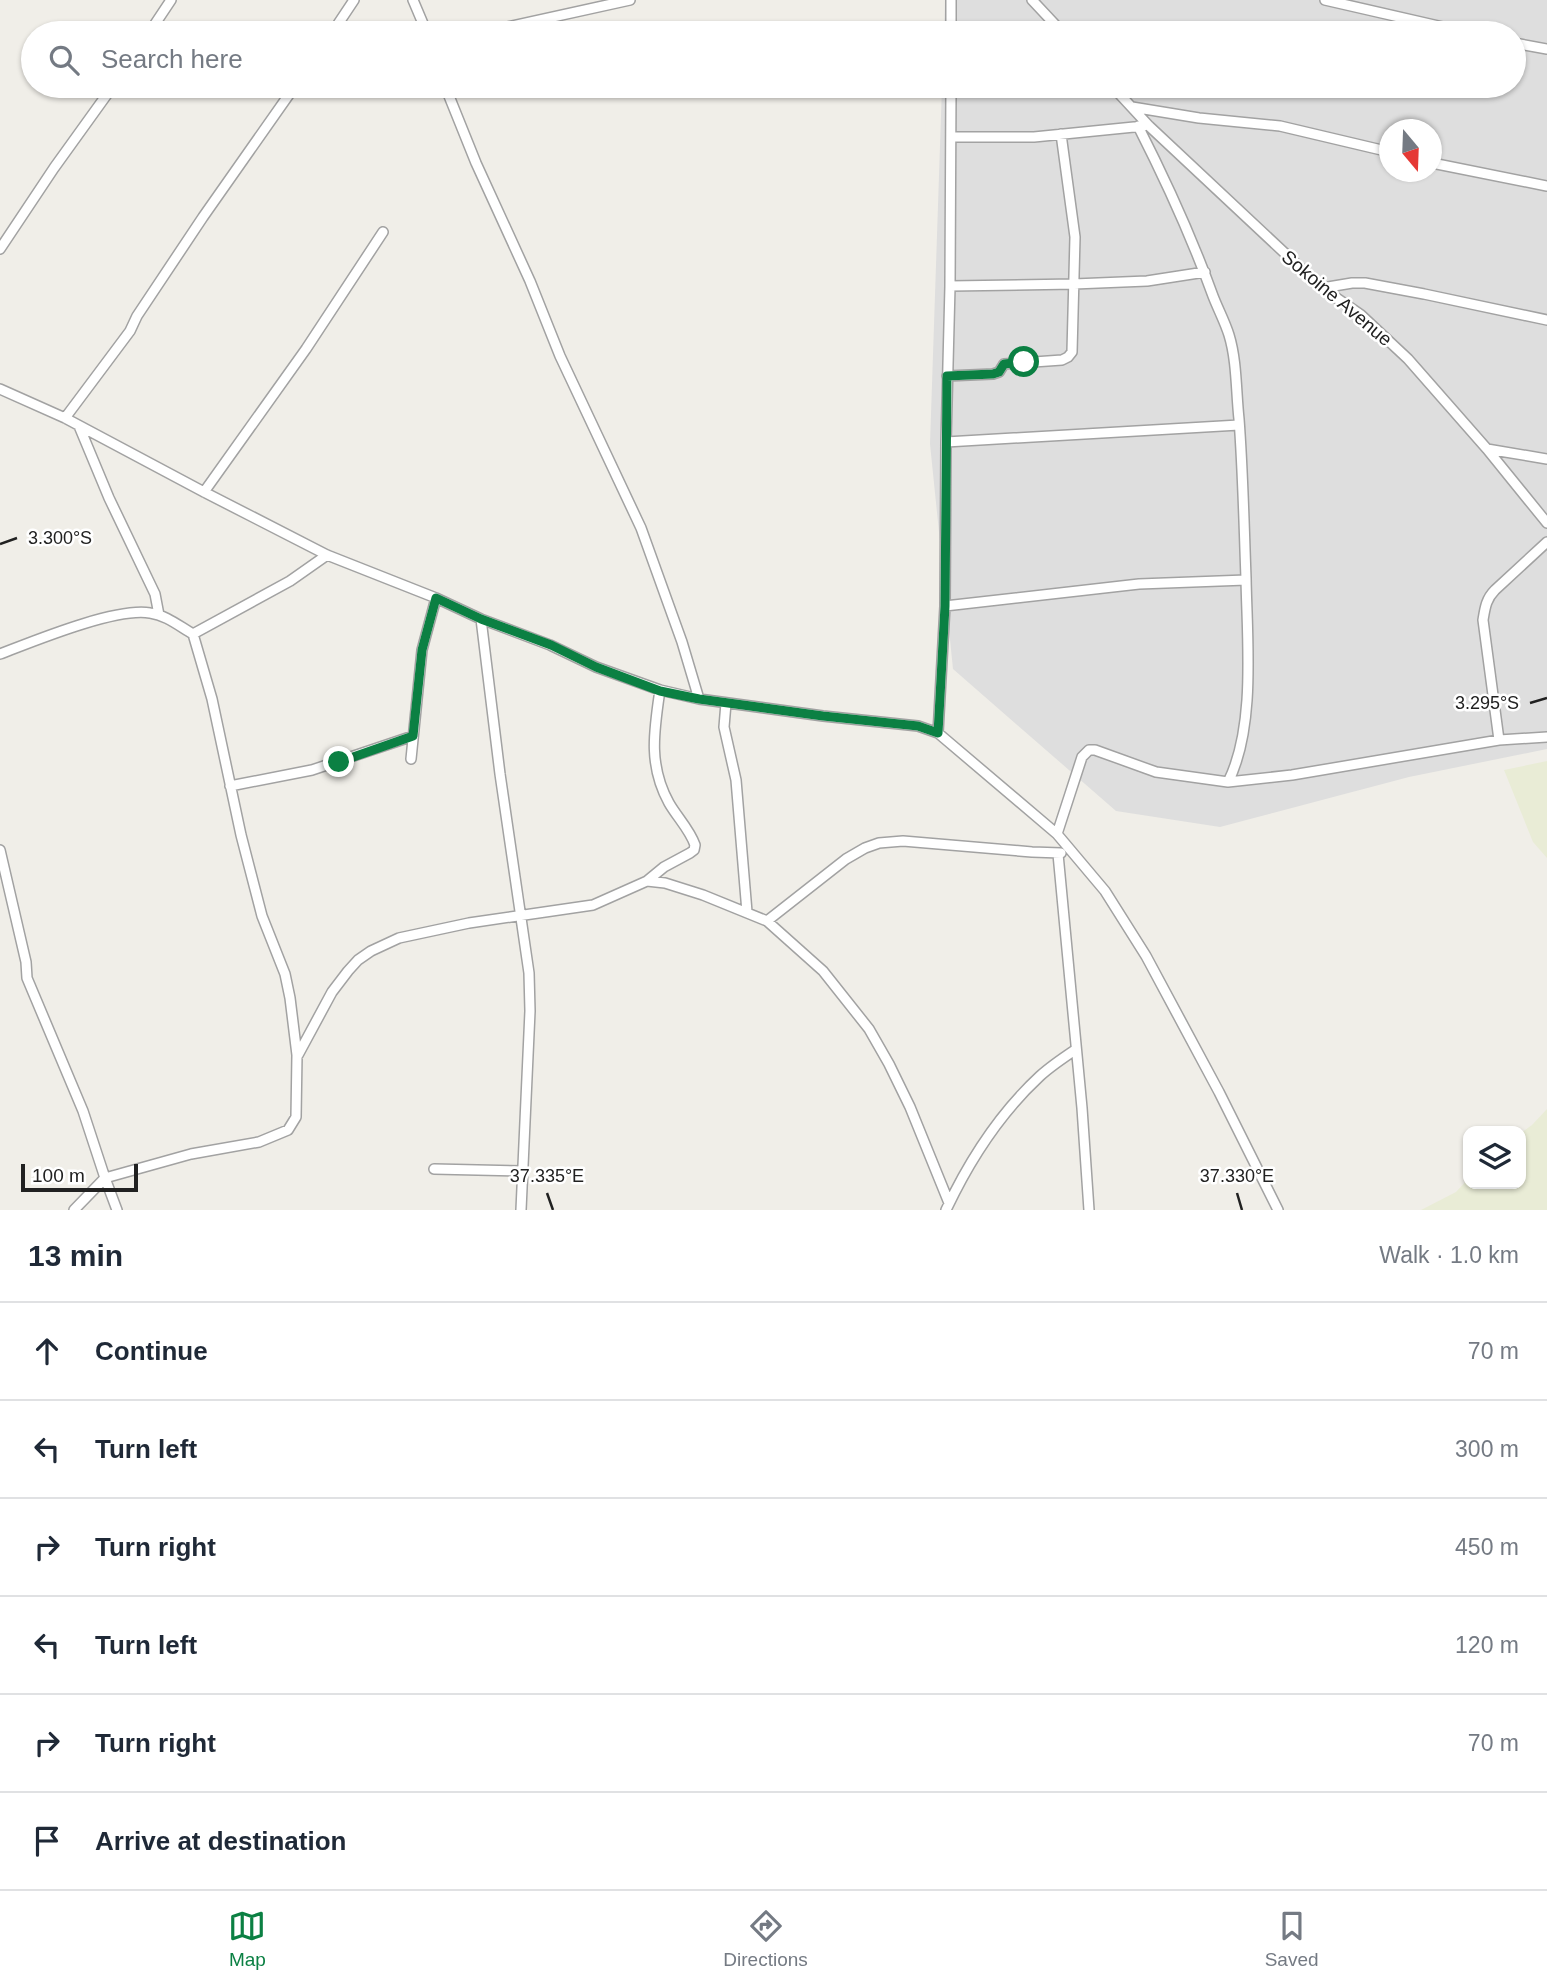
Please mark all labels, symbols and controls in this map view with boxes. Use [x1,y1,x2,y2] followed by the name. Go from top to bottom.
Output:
[21,21,1526,98] search box
[45,41,83,79] icon: search
[101,44,243,74] text: Search here
[1379,119,1442,182] north arrow
[1278,246,1396,350] street label: Sokoine Avenue
[1008,346,1039,377] route start
[28,528,92,548] text: 3.300°S
[1455,693,1519,713] text: 3.295°S
[323,746,354,777] route end
[1463,1126,1526,1189] map controls
[1463,1126,1526,1189] button: layers
[21,1161,138,1193] scale bar
[32,1165,85,1186] text: 100 m
[510,1166,584,1186] text: 37.335°E
[1200,1166,1274,1186] text: 37.330°E
[28,1239,123,1272] text: 13 min
[1379,1242,1519,1268] text: Walk · 1.0 km
[28,1332,66,1370] icon: ahead
[95,1336,208,1366] text: Continue
[1468,1338,1519,1364] text: 70 m
[28,1430,66,1468] icon: left
[95,1434,197,1464] text: Turn left
[1455,1436,1519,1462] text: 300 m
[28,1528,66,1566] icon: right
[95,1532,216,1562] text: Turn right
[1455,1534,1519,1560] text: 450 m
[28,1626,66,1664] icon: left
[95,1630,197,1660] text: Turn left
[1455,1632,1519,1658] text: 120 m
[28,1724,66,1762] icon: right
[95,1728,216,1758] text: Turn right
[1468,1730,1519,1756] text: 70 m
[28,1822,66,1860] icon: arrive
[95,1826,346,1856] text: Arrive at destination
[228,1907,266,1971] tab: Map
[723,1907,808,1971] tab: Directions
[1265,1907,1319,1971] tab: Saved

